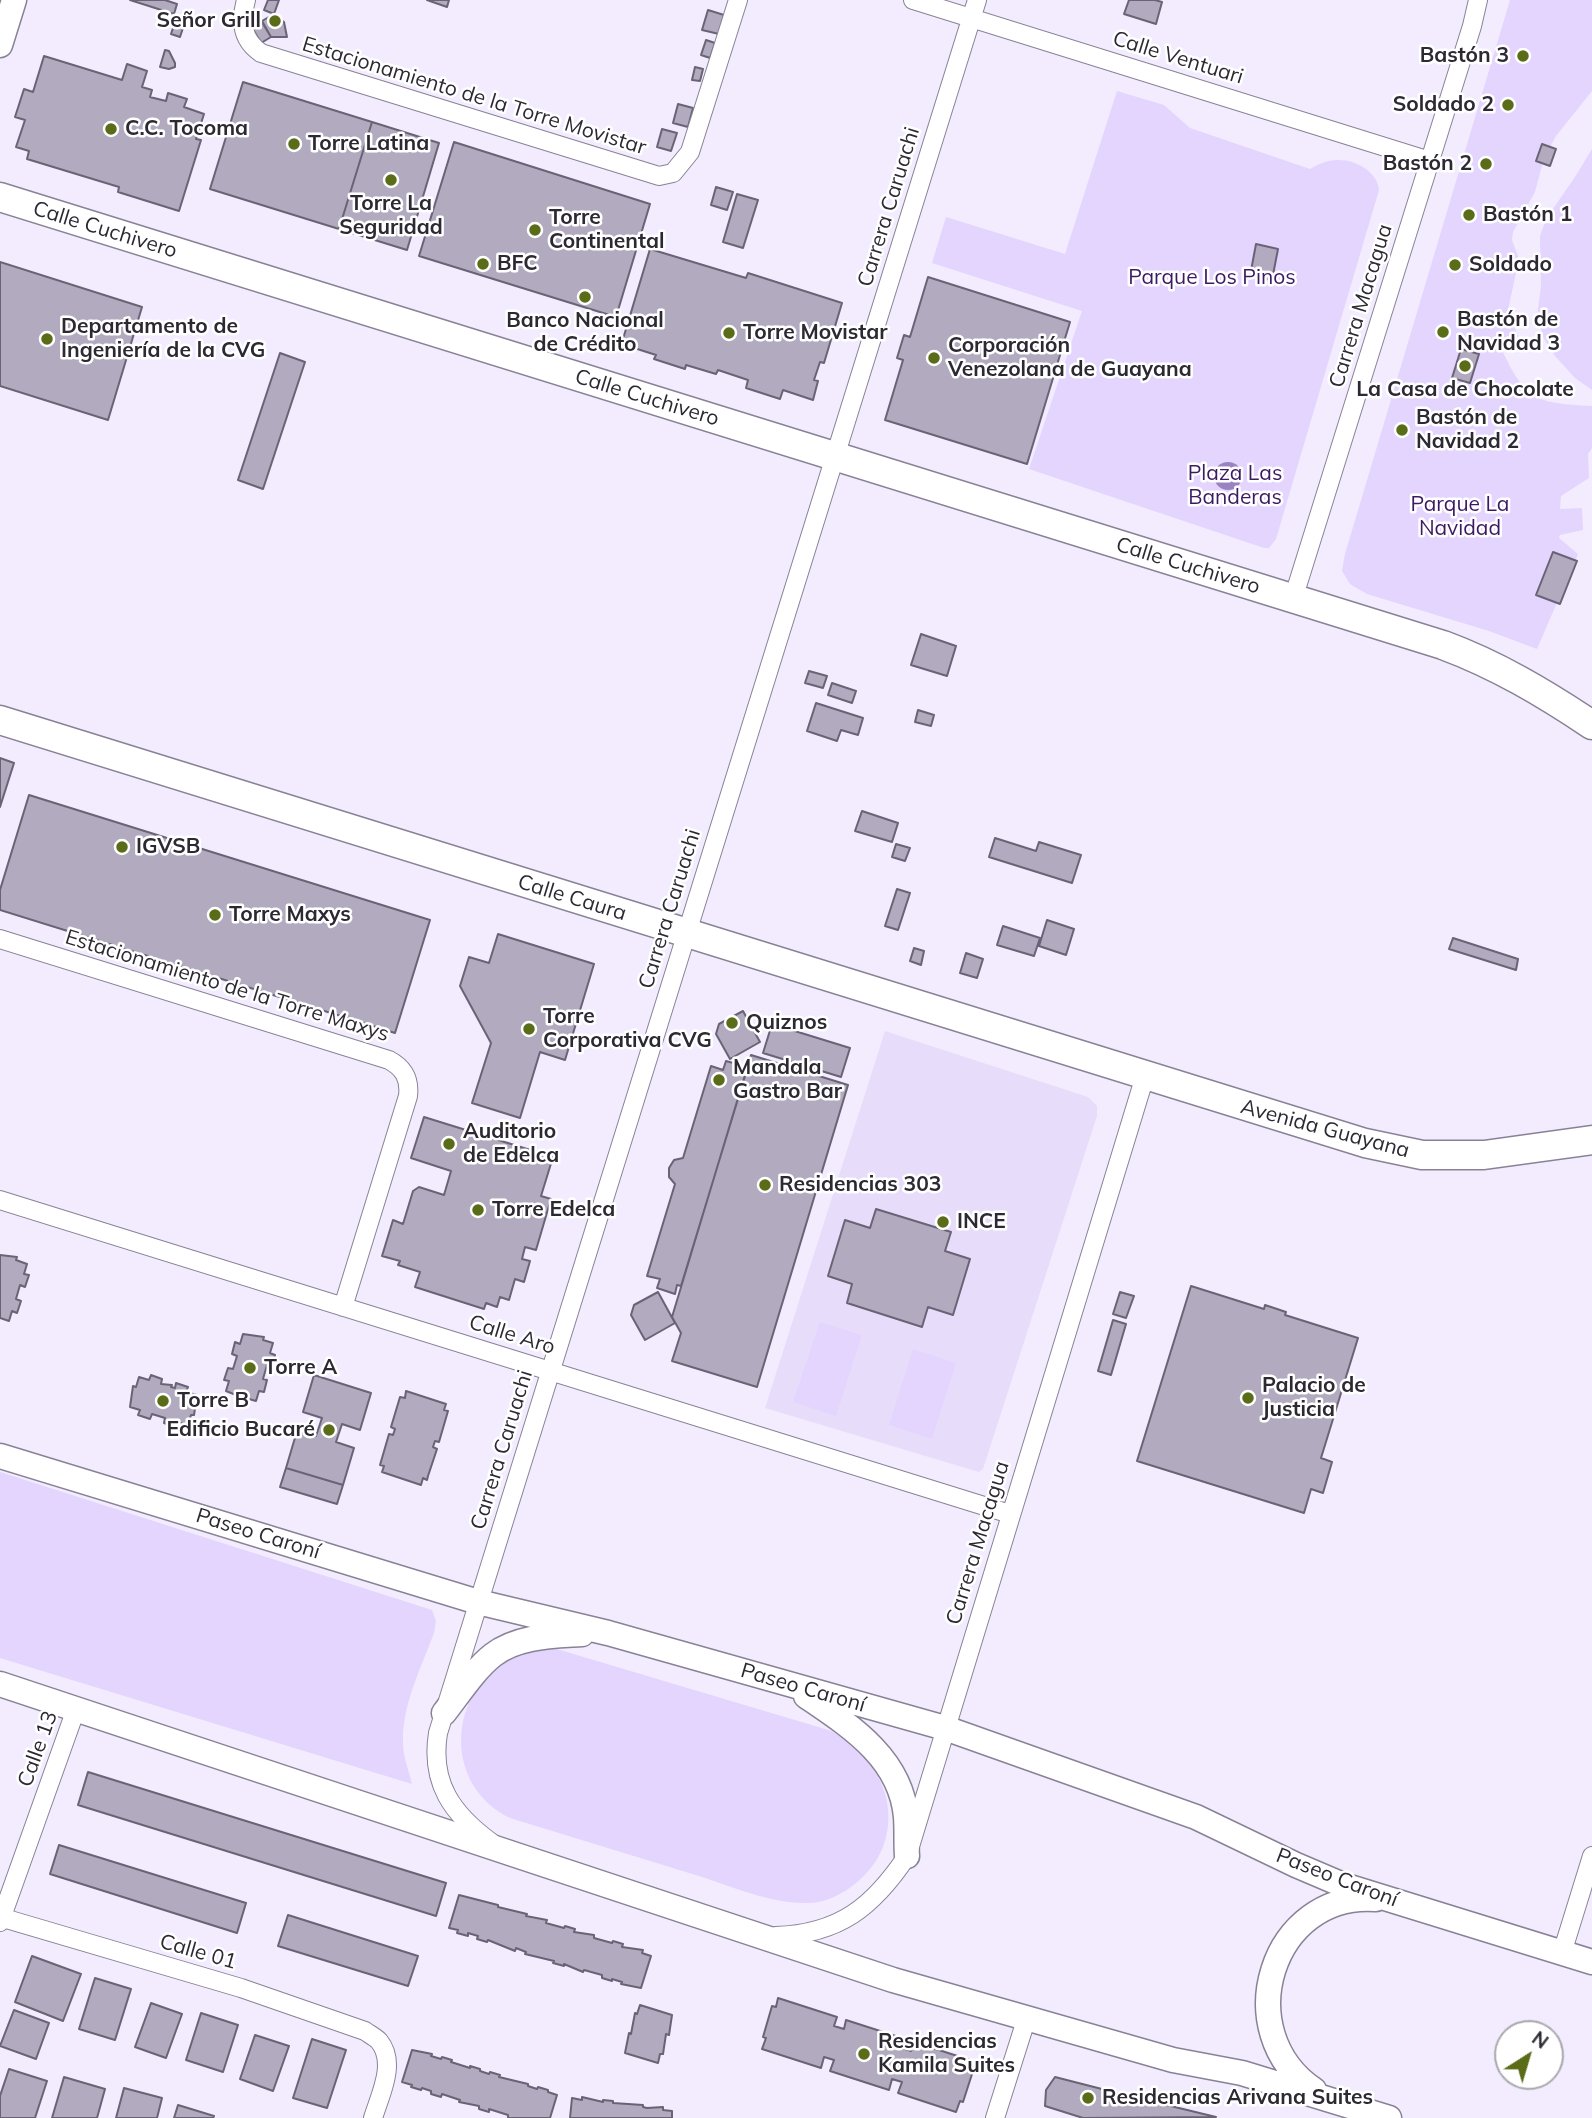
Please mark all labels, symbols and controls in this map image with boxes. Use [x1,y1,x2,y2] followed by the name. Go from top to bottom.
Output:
[157,8,261,34] place label: Señor Grill
[267,13,283,29] marker: Señor Grill
[1110,26,1246,90] street label: Calle Ventuari
[299,32,649,160] street label: Estacionamiento de la Torre Movistar
[1420,43,1509,69] place label: Bastón 3
[1515,48,1531,64] marker: Bastón 3
[1393,92,1494,118] place label: Soldado 2
[1500,97,1516,113] marker: Soldado 2
[125,116,248,142] place label: C.C. Tocoma
[103,121,119,137] marker: C.C. Tocoma
[853,124,925,290] street label: Carrera Caruachi
[308,131,429,157] place label: Torre Latina
[286,136,302,152] marker: Torre Latina
[1383,151,1472,177] place label: Bastón 2
[1478,156,1494,172] marker: Bastón 2
[383,172,399,188] marker: Torre La Seguridad
[339,191,443,241] place label: Torre La Seguridad
[30,196,180,264] street label: Calle Cuchivero
[1483,202,1572,228] place label: Bastón 1
[549,205,664,255] place label: Torre Continental
[1461,207,1477,223] marker: Bastón 1
[1324,221,1398,391] street label: Carrera Macagua
[527,222,543,238] marker: Torre Continental
[497,251,538,277] place label: BFC
[1469,252,1552,278] place label: Soldado
[475,256,491,272] marker: BFC
[1447,257,1463,273] marker: Soldado
[1128,265,1296,291] park label: Parque Los Pinos
[577,289,593,305] marker: Banco Nacional de Crédito
[1457,307,1560,357] place label: Bastón de Navidad 3
[506,308,664,358] place label: Banco Nacional de Crédito
[61,314,265,364] place label: Departamento de Ingeniería de la CVG
[743,320,887,346] place label: Torre Movistar
[1435,324,1451,340] marker: Bastón de Navidad 3
[721,325,737,341] marker: Torre Movistar
[39,331,55,347] marker: Departamento de Ingeniería de la CVG
[948,333,1192,383] place label: Corporación Venezolana de Guayana
[926,350,942,366] marker: Corporación Venezolana de Guayana
[1457,358,1473,374] marker: La Casa de Chocolate
[572,364,722,432] street label: Calle Cuchivero
[1356,377,1574,403] place label: La Casa de Chocolate
[1416,405,1519,455] place label: Bastón de Navidad 2
[1394,422,1410,438] marker: Bastón de Navidad 2
[1188,461,1282,511] park label: Plaza Las Banderas
[1411,492,1509,542] park label: Parque La Navidad
[1113,532,1263,600] street label: Calle Cuchivero
[634,826,706,992] street label: Carrera Caruachi
[136,834,200,860] place label: IGVSB
[114,839,130,855] marker: IGVSB
[515,870,629,926] street label: Calle Caura
[229,902,351,928] place label: Torre Maxys
[207,907,223,923] marker: Torre Maxys
[62,925,392,1047] street label: Estacionamiento de la Torre Maxys
[543,1004,712,1054] place label: Torre Corporativa CVG
[746,1010,827,1036] place label: Quiznos
[724,1015,740,1031] marker: Quiznos
[521,1021,537,1037] marker: Torre Corporativa CVG
[733,1055,842,1105] place label: Mandala Gastro Bar
[711,1072,727,1088] marker: Mandala Gastro Bar
[1238,1094,1412,1164] street label: Avenida Guayana
[463,1119,559,1169] place label: Auditorio de Edelca
[441,1136,457,1152] marker: Auditorio de Edelca
[779,1172,941,1198] place label: Residencias 303
[757,1177,773,1193] marker: Residencias 303
[492,1197,615,1223] place label: Torre Edelca
[470,1202,486,1218] marker: Torre Edelca
[957,1209,1006,1235] place label: INCE
[935,1214,951,1230] marker: INCE
[466,1310,558,1360] street label: Calle Aro
[264,1355,337,1381] place label: Torre A
[242,1360,258,1376] marker: Torre A
[466,1367,538,1533] street label: Carrera Caruachi
[1262,1373,1366,1423] place label: Palacio de Justicia
[177,1388,249,1414] place label: Torre B
[1240,1390,1256,1406] marker: Palacio de Justicia
[155,1393,171,1409] marker: Torre B
[167,1417,315,1443] place label: Edificio Bucaré
[321,1422,337,1438] marker: Edificio Bucaré
[941,1458,1015,1628] street label: Carrera Macagua
[193,1503,323,1565] street label: Paseo Caroní
[738,1658,868,1718] street label: Paseo Caroní
[13,1708,63,1790] street label: Calle 13
[1273,1843,1401,1913] street label: Paseo Caroní
[157,1929,239,1975] street label: Calle 01
[1494,2020,1564,2090] north arrow
[1527,2026,1553,2054] text: N
[878,2029,1015,2079] place label: Residencias Kamila Suites
[856,2046,872,2062] marker: Residencias Kamila Suites
[1102,2085,1373,2111] place label: Residencias Arivana Suites
[1080,2090,1096,2106] marker: Residencias Arivana Suites

